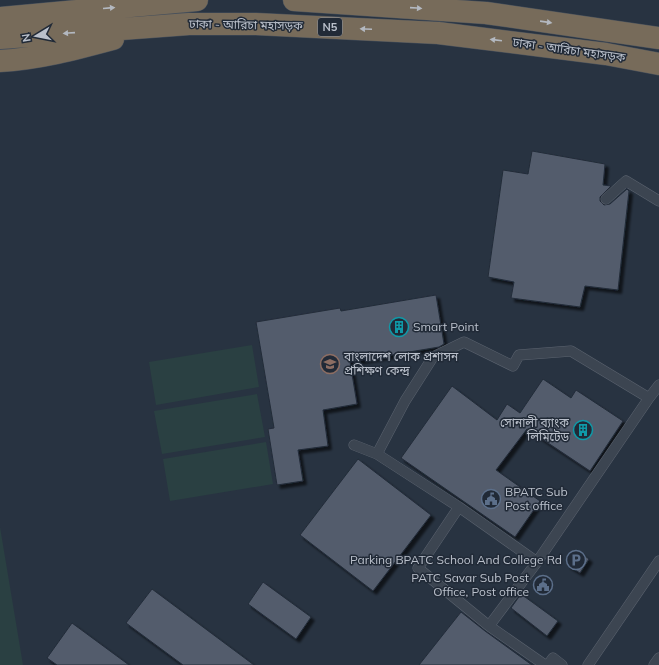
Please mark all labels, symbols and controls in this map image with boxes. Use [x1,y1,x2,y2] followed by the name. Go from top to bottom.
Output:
[103,5,115,11] one-way arrow
[410,5,422,12] one-way arrow
[16,16,56,56] north arrow
[188,16,303,33] street label: ঢাকা - আরিচা মহাসড়ক
[318,18,342,36] road number: N5
[540,19,552,25] one-way arrow
[360,26,372,33] one-way arrow
[63,30,75,36] one-way arrow
[19,32,34,43] text: N
[511,34,627,65] street label: ঢাকা - আরিচা মহাসড়ক
[490,37,502,43] one-way arrow
[388,316,410,338] building icon: Smart Point
[413,319,479,334] place label: Smart Point
[343,349,459,378] place label: বাংলাদেশ লোক প্রশাসন প্রশিক্ষণ কেন্দ্র
[319,353,341,375] school or university icon: বাংলাদেশ লোক প্রশাসন প্রশিক্ষণ কেন্দ্র
[500,415,569,444] place label: সোনালী ব্যাংক লিমিটেড
[572,419,594,441] building icon: সোনালী ব্যাংক লিমিটেড
[505,484,568,513] place label: BPATC Sub Post office
[480,488,502,510] public building icon: BPATC Sub Post office
[565,549,587,571] parking icon: Parking BPATC School And College Rd
[350,552,562,567] place label: Parking BPATC School And College Rd
[411,570,529,599] place label: PATC Savar Sub Post Office, Post office
[532,574,554,596] public building icon: PATC Savar Sub Post Office, Post office

